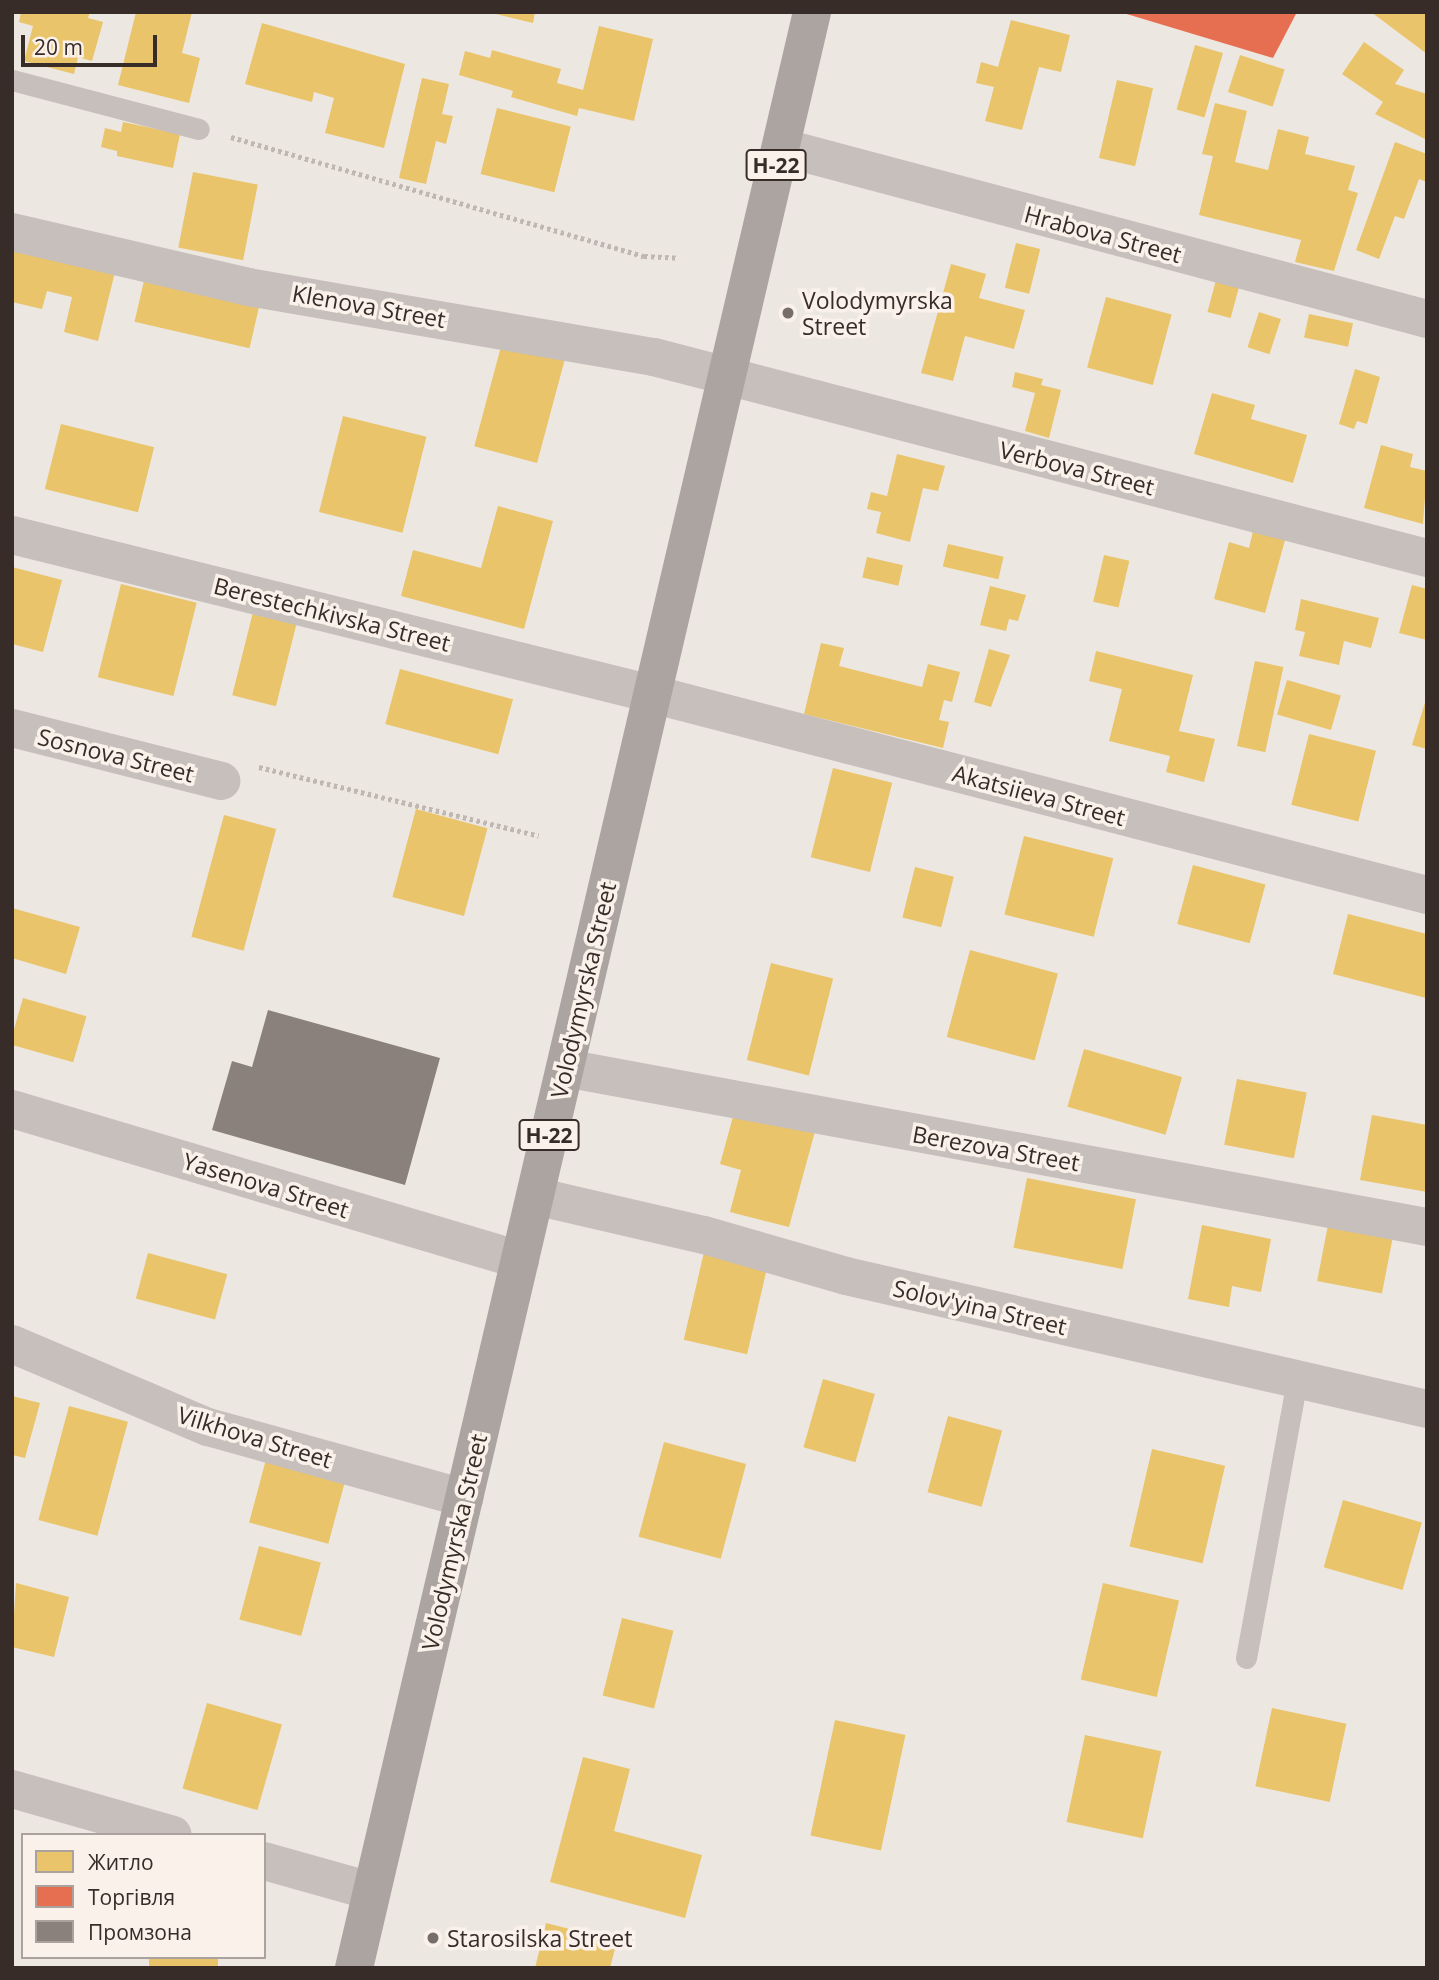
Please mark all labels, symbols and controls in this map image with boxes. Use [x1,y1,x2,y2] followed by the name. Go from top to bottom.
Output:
[24,21,161,65] scale bar
[34,33,83,61] text: 20 m
[744,148,808,182] road number: Н-22
[1021,200,1185,268] street label: Hrabova Street
[290,279,448,333] street label: Klenova Street
[802,286,953,340] place label: Volodymyrska Street
[780,305,796,321] marker: Volodymyrska Street
[997,435,1157,501] street label: Verbova Street
[211,571,453,657] street label: Berestechkivska Street
[35,722,197,788] street label: Sosnova Street
[950,759,1128,831] street label: Akatsiieva Street
[545,879,621,1101] street label: Volodymyrska Street
[518,1118,580,1152] road number: Н-22
[910,1120,1082,1176] street label: Berezova Street
[180,1147,352,1223] street label: Yasenova Street
[891,1274,1069,1340] street label: Solov'yina Street
[175,1400,335,1474] street label: Vilkhova Street
[416,1431,492,1653] street label: Volodymyrska Street
[21,1833,266,1959] legend
[88,1848,154,1876] text: Житло
[88,1883,175,1911] text: Торгівля
[88,1918,192,1946] text: Промзона
[447,1924,632,1952] place label: Starosilska Street
[425,1930,441,1946] marker: Starosilska Street

